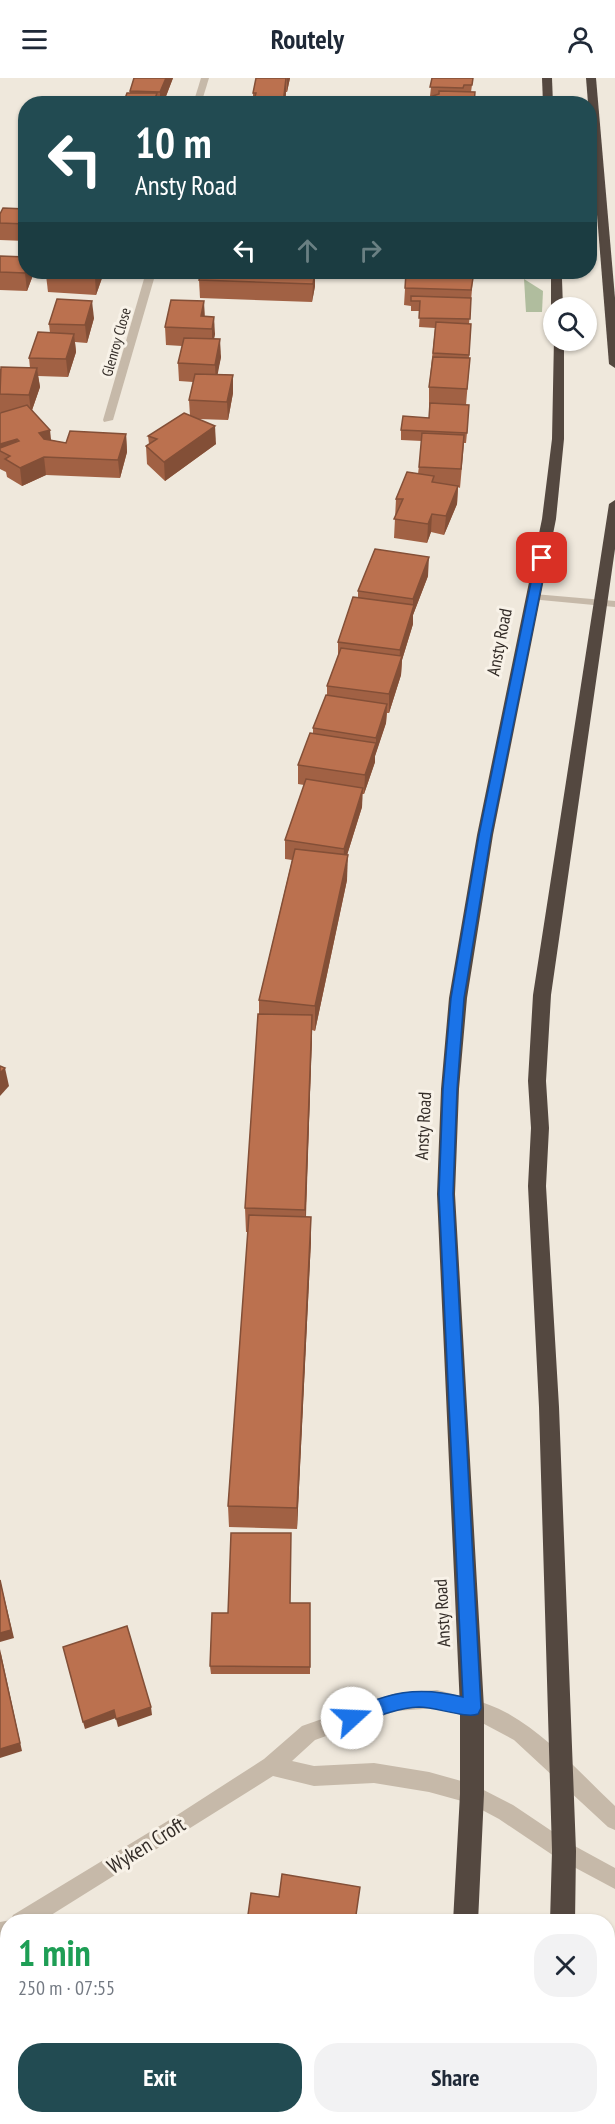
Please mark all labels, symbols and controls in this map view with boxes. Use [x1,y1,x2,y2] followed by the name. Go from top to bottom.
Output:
[271,22,344,56] text: Routely
[18,23,51,56] icon: menu
[564,23,597,56] icon: person
[135,115,212,170] text: 10 m
[36,120,114,198] icon: left
[135,168,237,202] text: Ansty Road
[228,234,261,267] icon: left
[291,234,324,267] icon: ahead
[354,234,387,267] icon: right
[543,297,597,351] map controls
[543,297,597,351] button: search
[97,305,135,379] street label: Glenroy Close
[516,532,567,583] pin
[525,541,558,574] icon: arrive
[481,606,517,678] street label: Ansty Road
[410,1091,436,1161] street label: Ansty Road
[429,1578,455,1648] street label: Ansty Road
[320,1686,384,1750] position arrow
[102,1810,190,1879] street label: Wyken Croft
[18,1929,91,1976] text: 1 min
[534,1934,597,1997] button: close
[18,1975,115,2001] text: 250 m · 07:55
[18,2043,302,2112] button: Exit
[314,2043,597,2112] button: Share

